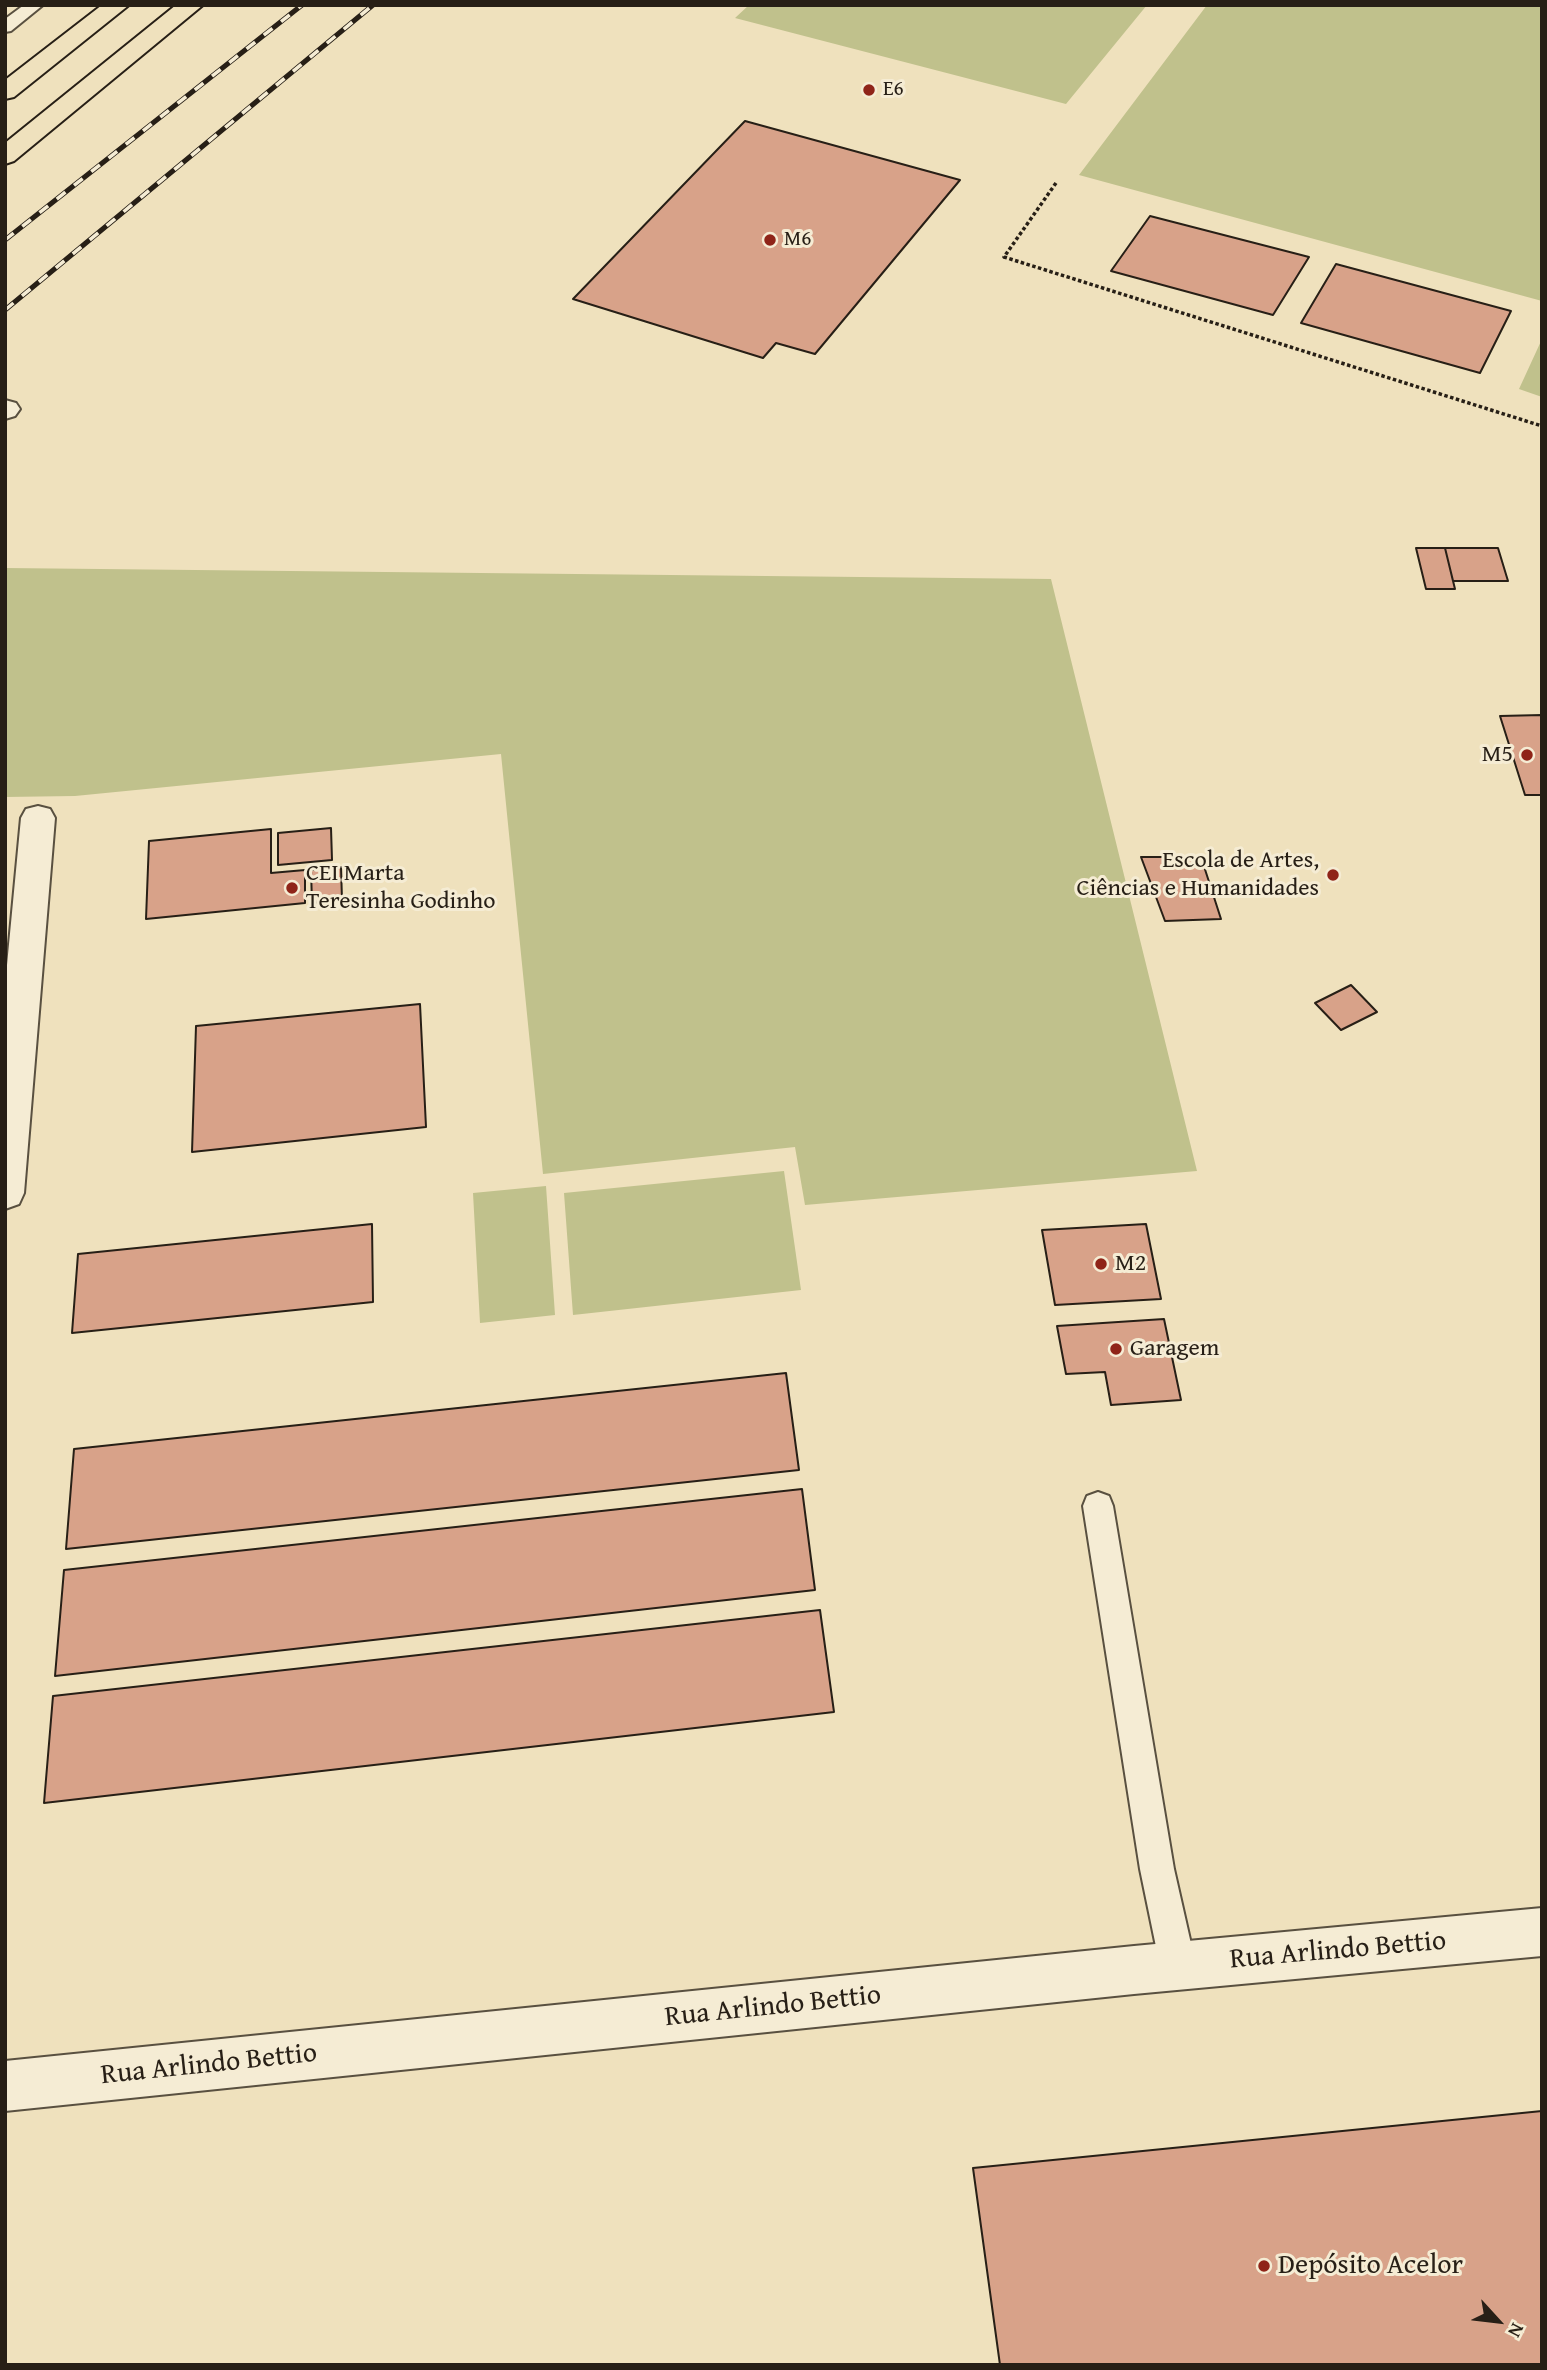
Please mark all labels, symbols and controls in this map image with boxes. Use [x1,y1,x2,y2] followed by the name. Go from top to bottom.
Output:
[883,77,904,103] place label: E6
[861,82,877,98] marker: E6
[784,227,811,253] place label: M6
[762,232,778,248] marker: M6
[1482,741,1513,769] place label: M5
[1519,747,1535,763] marker: M5
[1077,847,1319,903] place label: Escola de Artes, Ciências e Humanidades
[306,860,496,916] place label: CEI Marta Teresinha Godinho
[1325,867,1341,883] marker: Escola de Artes, Ciências e Humanidades
[284,880,300,896] marker: CEI Marta Teresinha Godinho
[1115,1250,1146,1278] place label: M2
[1093,1256,1109,1272] marker: M2
[1130,1335,1219,1363] place label: Garagem
[1108,1341,1124,1357] marker: Garagem
[1228,1925,1448,1977] street label: Rua Arlindo Bettio
[663,1979,883,2035] street label: Rua Arlindo Bettio
[99,2037,319,2093] street label: Rua Arlindo Bettio
[1278,2249,1463,2283] place label: Depósito Acelor
[1256,2258,1272,2274] marker: Depósito Acelor
[1463,2286,1533,2356] north arrow
[1501,2319,1532,2343] text: N

